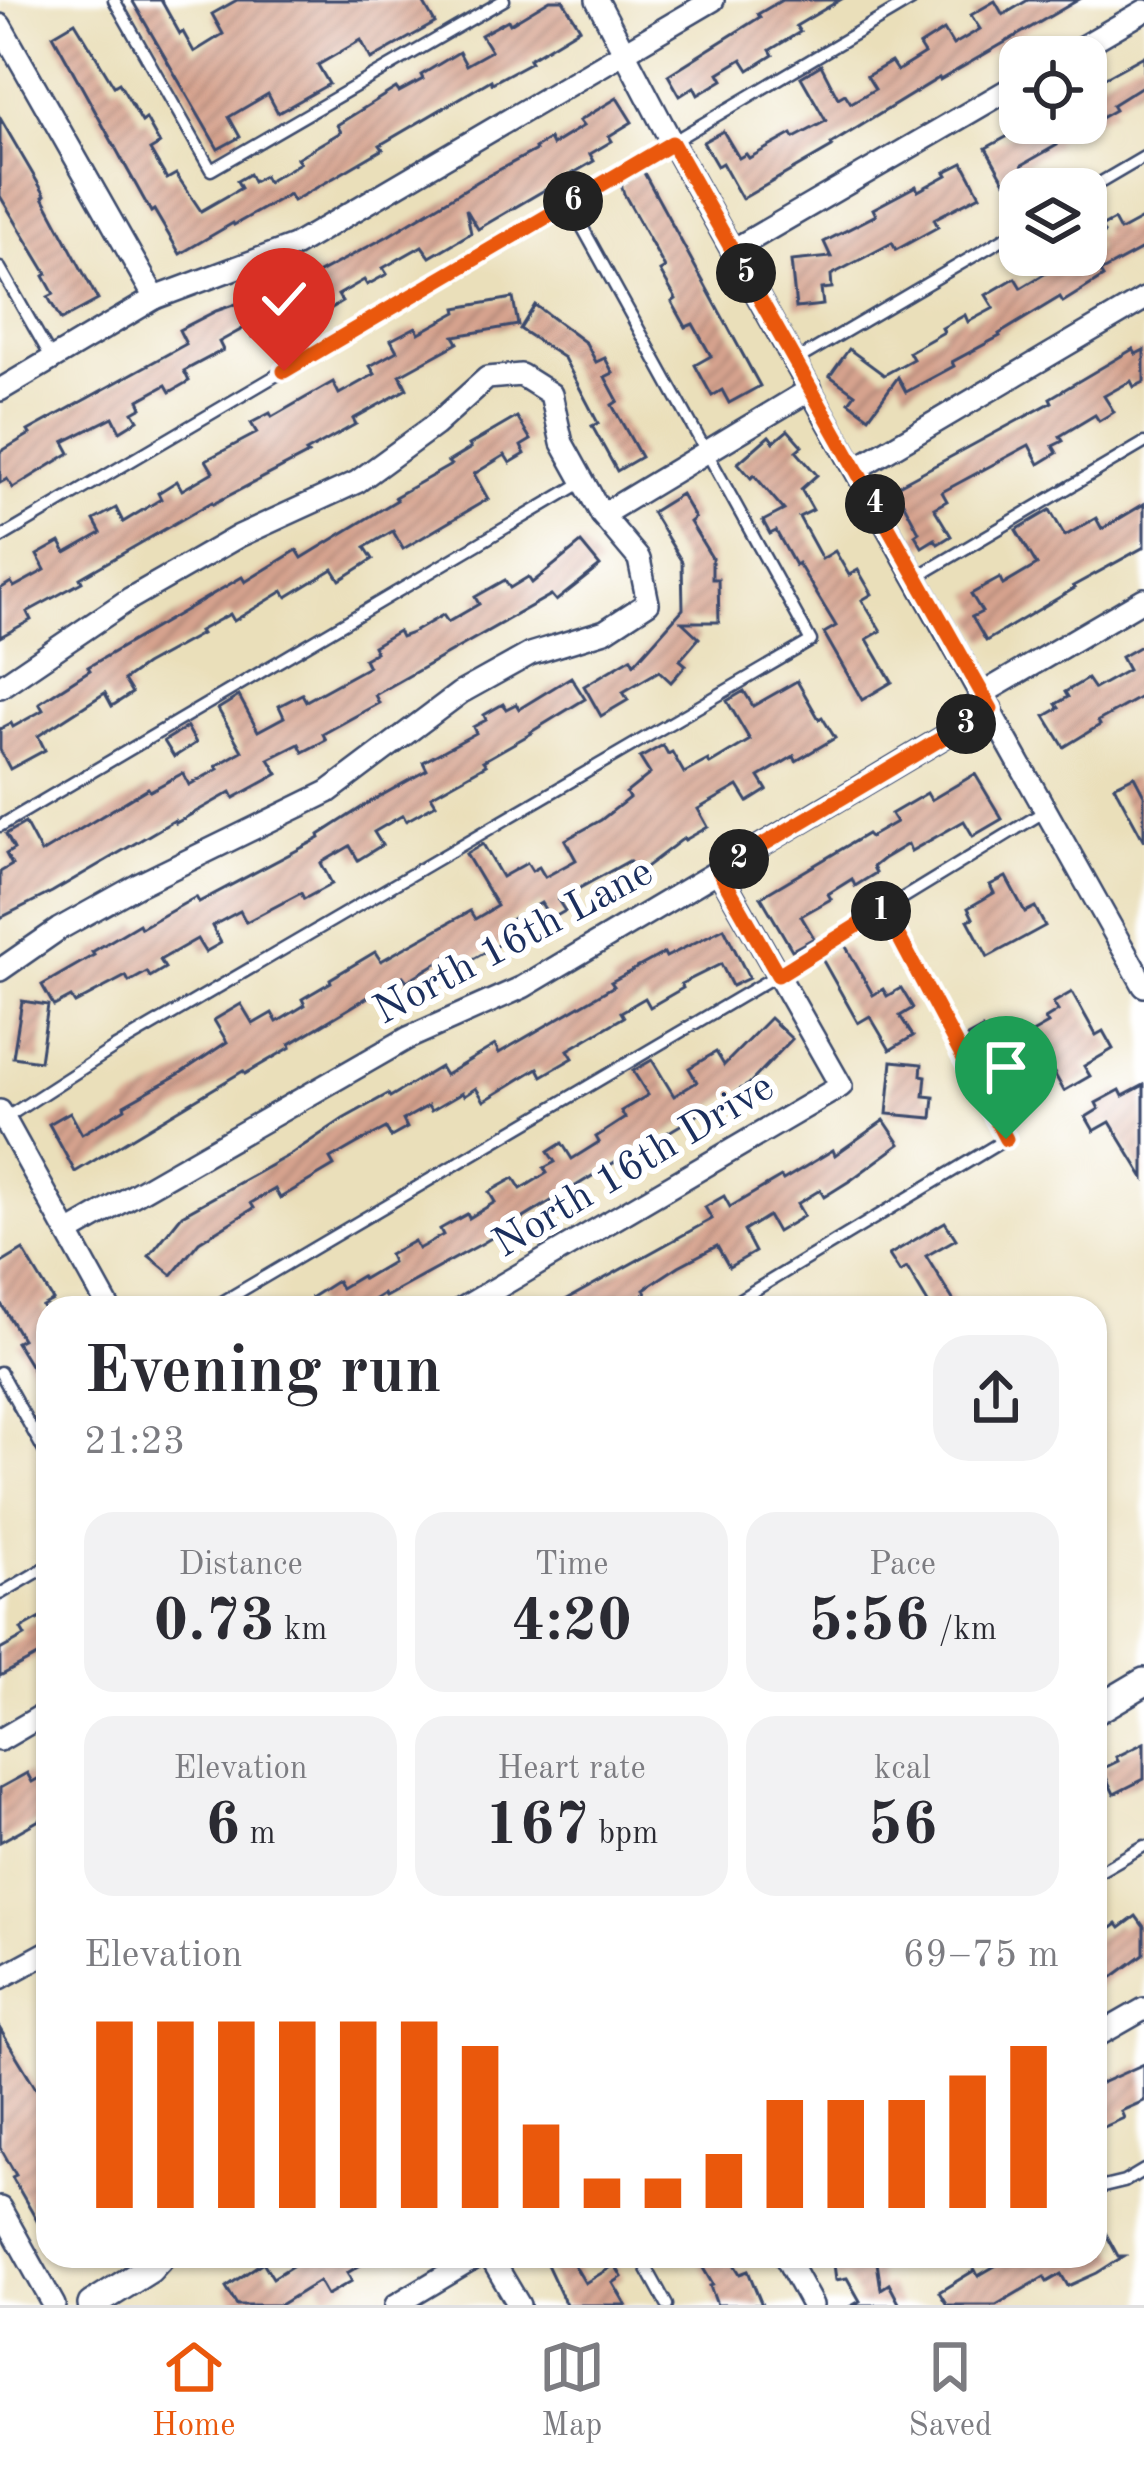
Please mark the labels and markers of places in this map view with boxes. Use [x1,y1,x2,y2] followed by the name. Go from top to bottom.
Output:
[543,171,603,231] pin: 6
[716,243,776,303] pin: 5
[233,248,335,371] pin
[845,474,905,534] pin: 4
[936,694,996,754] pin: 3
[709,829,769,889] pin: 2
[851,881,911,941] pin: 1
[955,1016,1057,1139] pin

